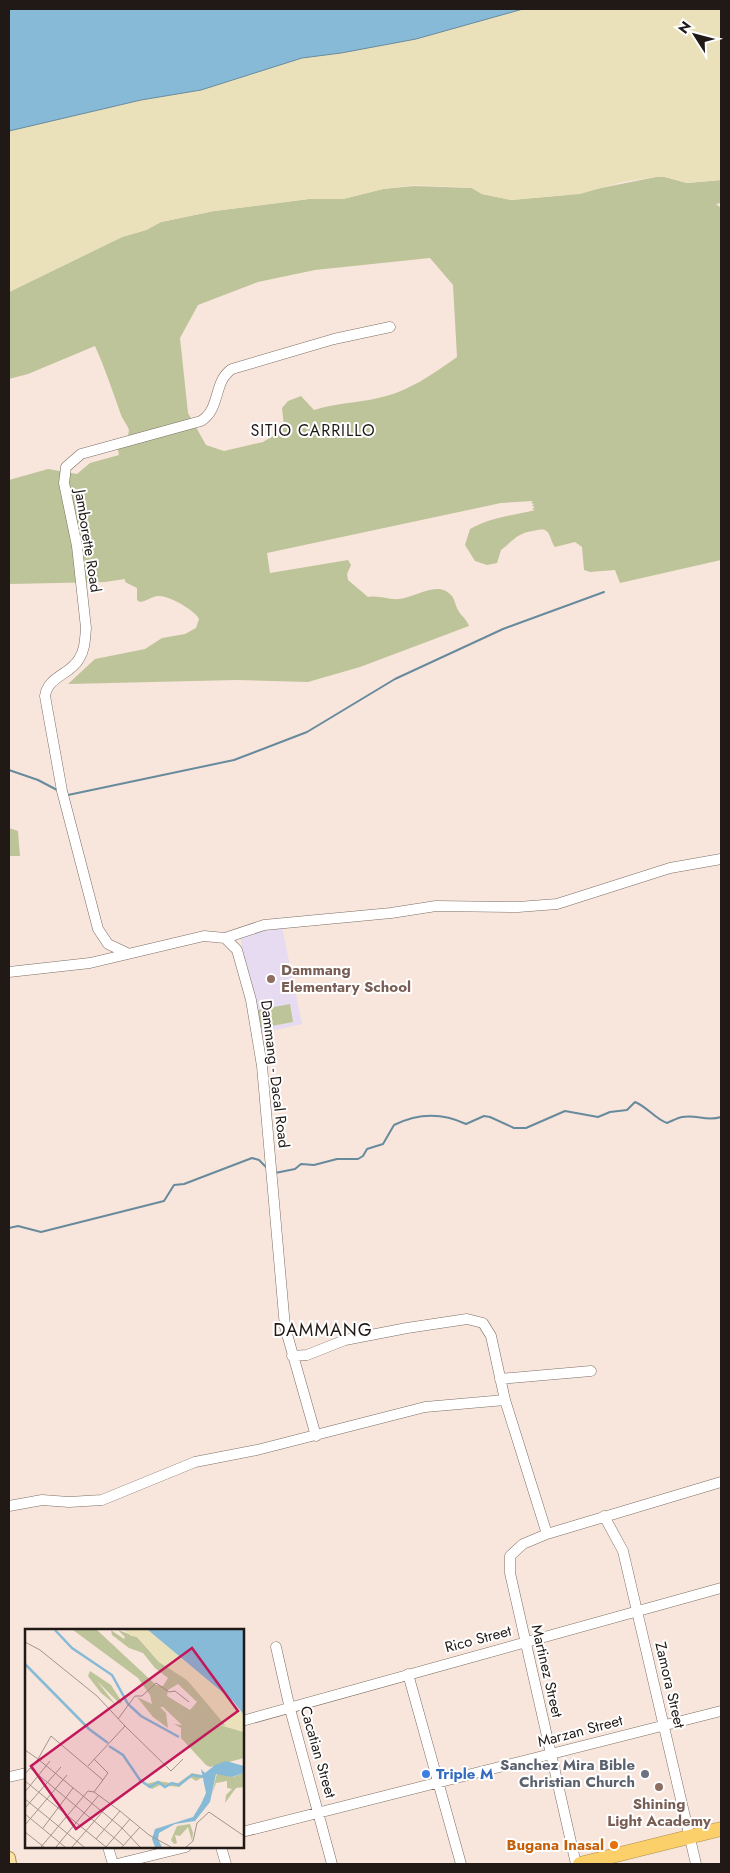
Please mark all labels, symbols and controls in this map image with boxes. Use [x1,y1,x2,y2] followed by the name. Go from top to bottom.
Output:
[670,10,720,60] north arrow
[673,17,696,38] text: N
[250,419,376,442] district label: SITIO CARRILLO
[69,486,107,594] street label: Jamborette Road
[281,959,411,998] place label: Dammang Elementary School
[265,973,277,985] marker: Dammang Elementary School
[255,999,295,1149] street label: Dammang - Dacal Road
[273,1317,373,1343] district label: DAMMANG
[442,1619,514,1658] street label: Rico Street
[526,1622,568,1720] street label: Martinez Street
[25,1629,244,1848] inset map
[649,1640,691,1731] street label: Zamora Street
[294,1703,342,1801] street label: Cacatian Street
[535,1709,625,1753] street label: Marzan Street
[500,1754,635,1793] place label: Sanchez Mira Bible Christian Church
[436,1763,493,1785] place label: Triple M
[420,1768,432,1780] marker: Triple M
[639,1768,651,1780] marker: Sanchez Mira Bible Christian Church
[653,1781,665,1793] marker: Shining Light Academy
[607,1793,711,1832] place label: Shining Light Academy
[506,1834,604,1856] place label: Bugana Inasal
[608,1839,620,1851] marker: Bugana Inasal

